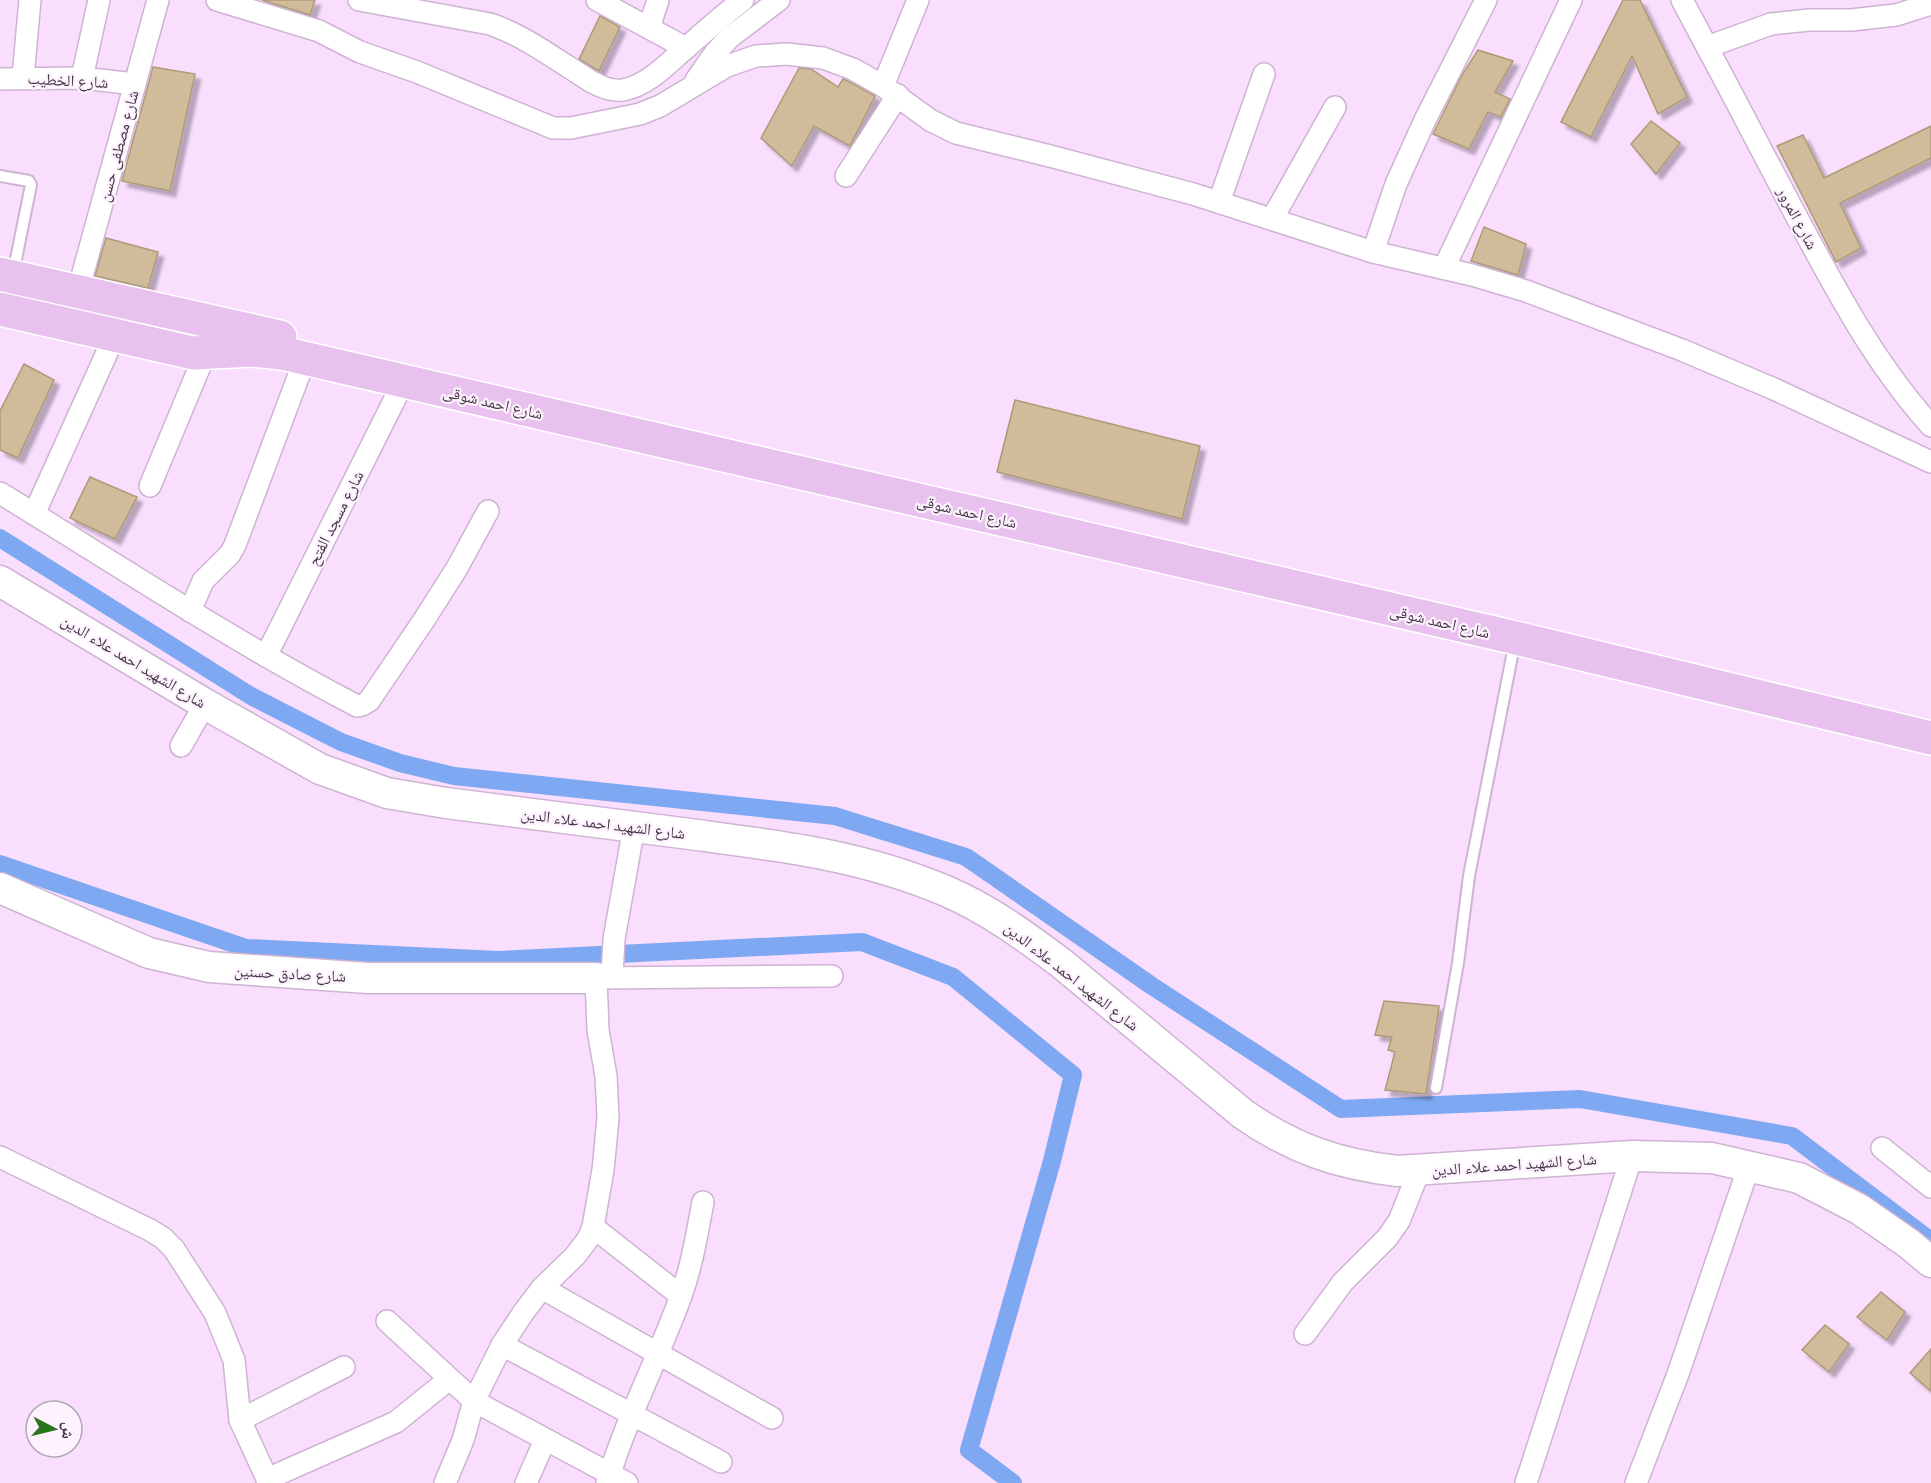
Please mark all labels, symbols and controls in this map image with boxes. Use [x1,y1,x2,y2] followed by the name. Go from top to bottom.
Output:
[27,69,109,93] street label: شارع الخطيب
[94,88,144,204] street label: شارع مصطفى حسن
[1772,183,1822,253] street label: شارع المرور
[441,382,545,424] street label: شارع احمد شوقى
[303,468,368,569] street label: شارع مسجد الفتح
[915,491,1019,533] street label: شارع احمد شوقى
[1388,601,1492,643] street label: شارع احمد شوقى
[57,611,210,713] street label: شارع الشهيد احمد علاء الدين
[520,804,686,844] street label: شارع الشهيد احمد علاء الدين
[1000,918,1143,1036] street label: شارع الشهيد احمد علاء الدين
[233,961,346,987] street label: شارع صادق حسنين
[1431,1149,1597,1181] street label: شارع الشهيد احمد علاء الدين
[24,1399,84,1459] north arrow
[58,1421,79,1440] text: ش

